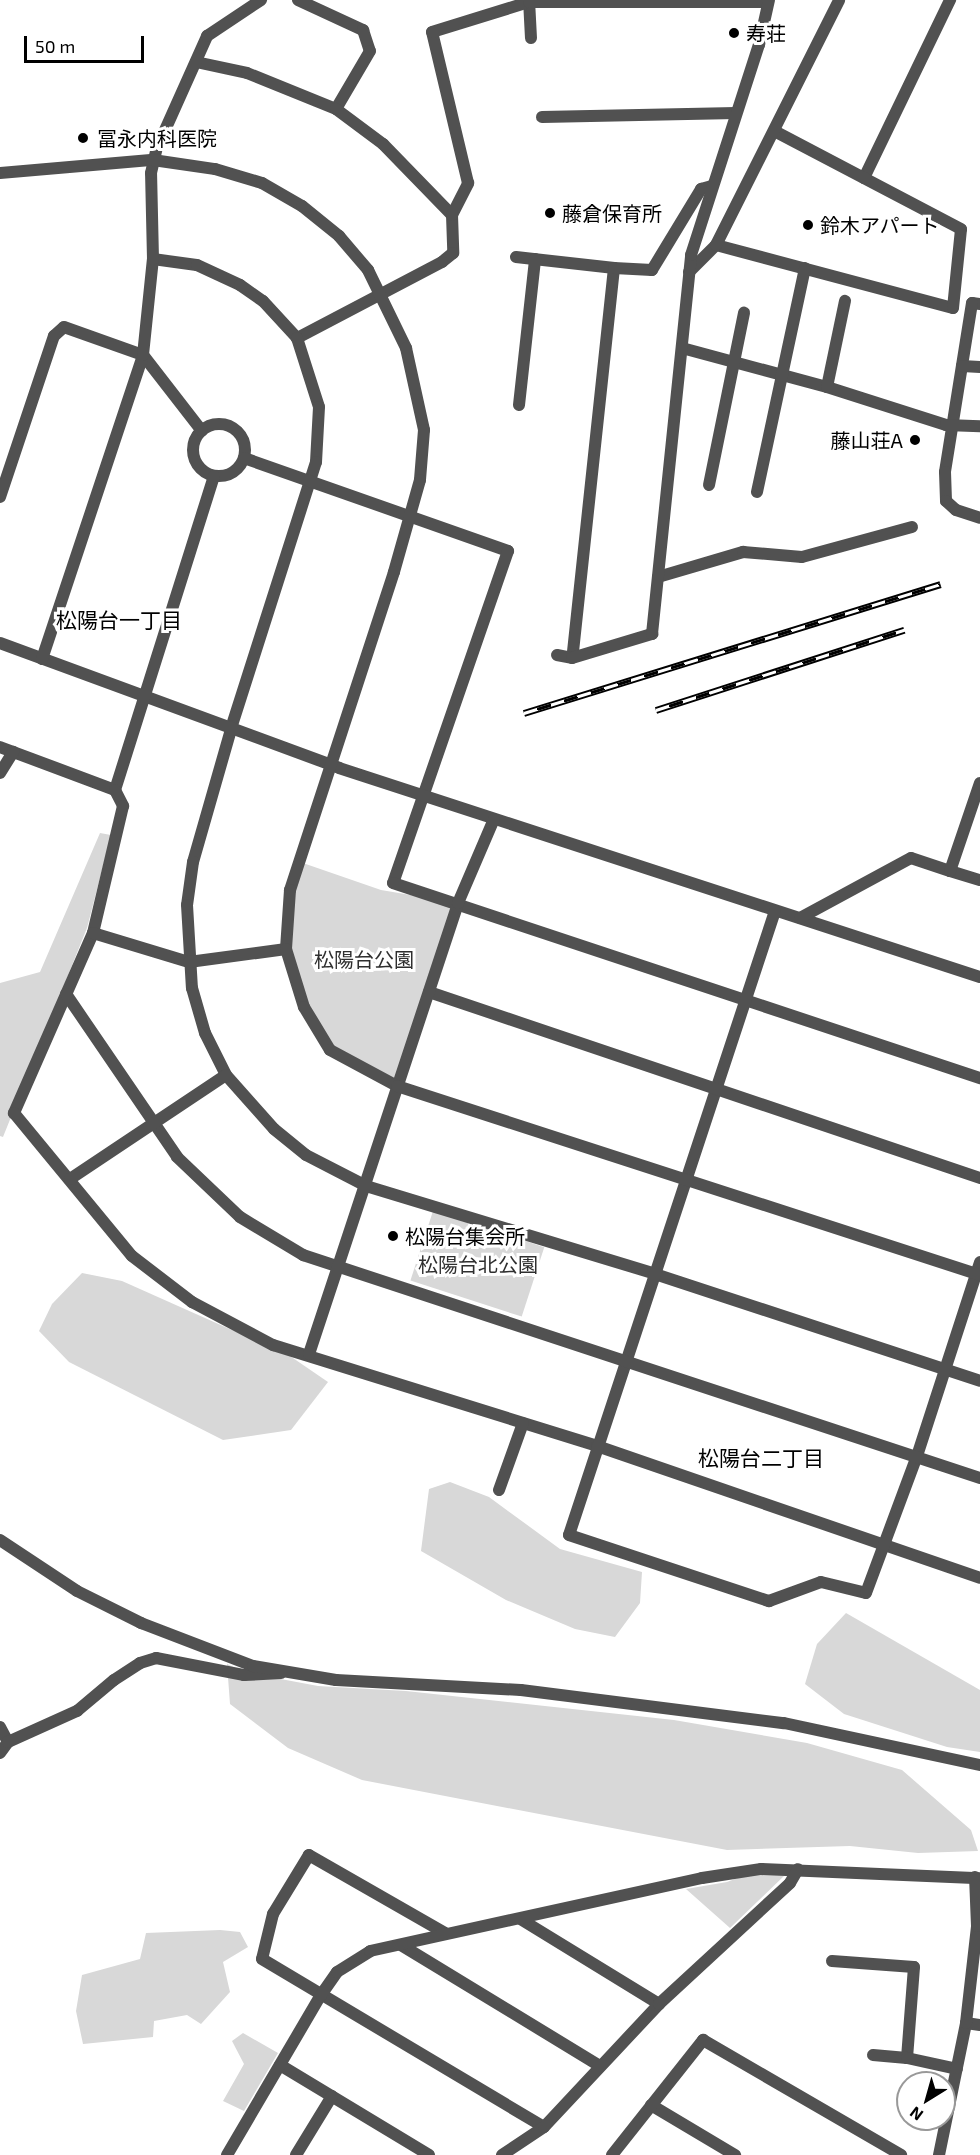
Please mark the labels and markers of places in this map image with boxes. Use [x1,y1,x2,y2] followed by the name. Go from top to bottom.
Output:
[746,21,786,45] place label: 寿荘
[727,26,741,40] marker: 寿荘
[97,126,217,150] place label: 冨永内科医院
[74,129,92,147] marker: 冨永内科医院
[562,201,662,225] place label: 藤倉保育所
[543,206,557,220] marker: 藤倉保育所
[820,213,940,237] place label: 鈴木アパート
[801,218,815,232] marker: 鈴木アパート
[831,428,903,452] place label: 藤山荘A
[908,433,922,447] marker: 藤山荘A
[405,1224,525,1248] place label: 松陽台集会所
[386,1229,400,1243] marker: 松陽台集会所

